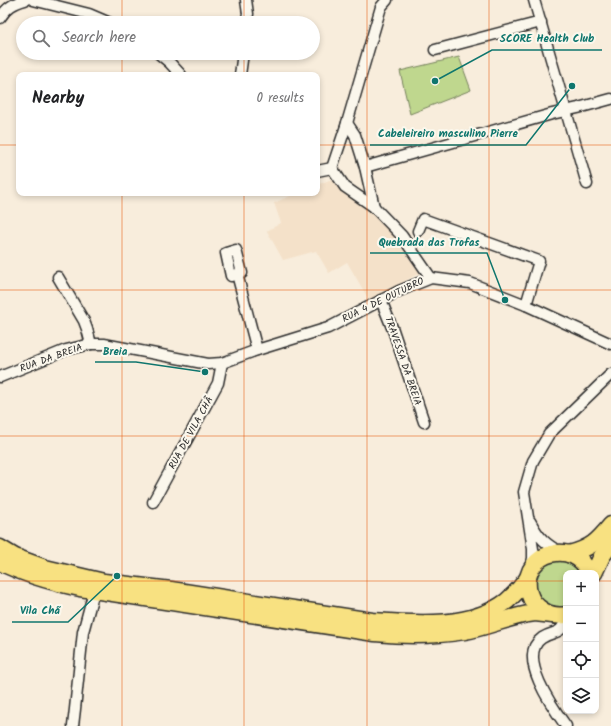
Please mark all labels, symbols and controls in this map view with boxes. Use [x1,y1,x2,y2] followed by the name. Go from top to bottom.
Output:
[16,16,320,60] search box
[62,26,136,50] text: Search here
[30,27,52,49] icon: search
[492,27,602,50] callout: SCORE Health Club
[500,30,594,48] text: SCORE Health Club
[32,85,84,112] text: Nearby
[257,88,304,109] text: 0 results
[370,122,526,145] callout: Cabeleireiro masculino Pierre
[378,125,519,143] text: Cabeleireiro masculino Pierre
[370,230,487,253] callout: Quebrada das Trofas
[379,234,480,252] text: Quebrada das Trofas
[339,273,427,327] street label: RUA 4 DE OUTUBRO
[380,314,426,408] street label: TRAVESSA DA BREIA
[17,339,85,377] street label: RUA DA BREIA
[95,339,136,362] callout: Breia
[103,343,128,361] text: Breia
[164,394,218,472] street label: RUA DE VILA CHÃ
[563,570,599,714] map controls
[563,570,599,606] button: +
[12,599,68,622] callout: Vila Chã
[20,602,61,620] text: Vila Chã
[563,606,599,642] button: −
[563,642,599,678] button: locate
[563,678,599,714] button: layers

